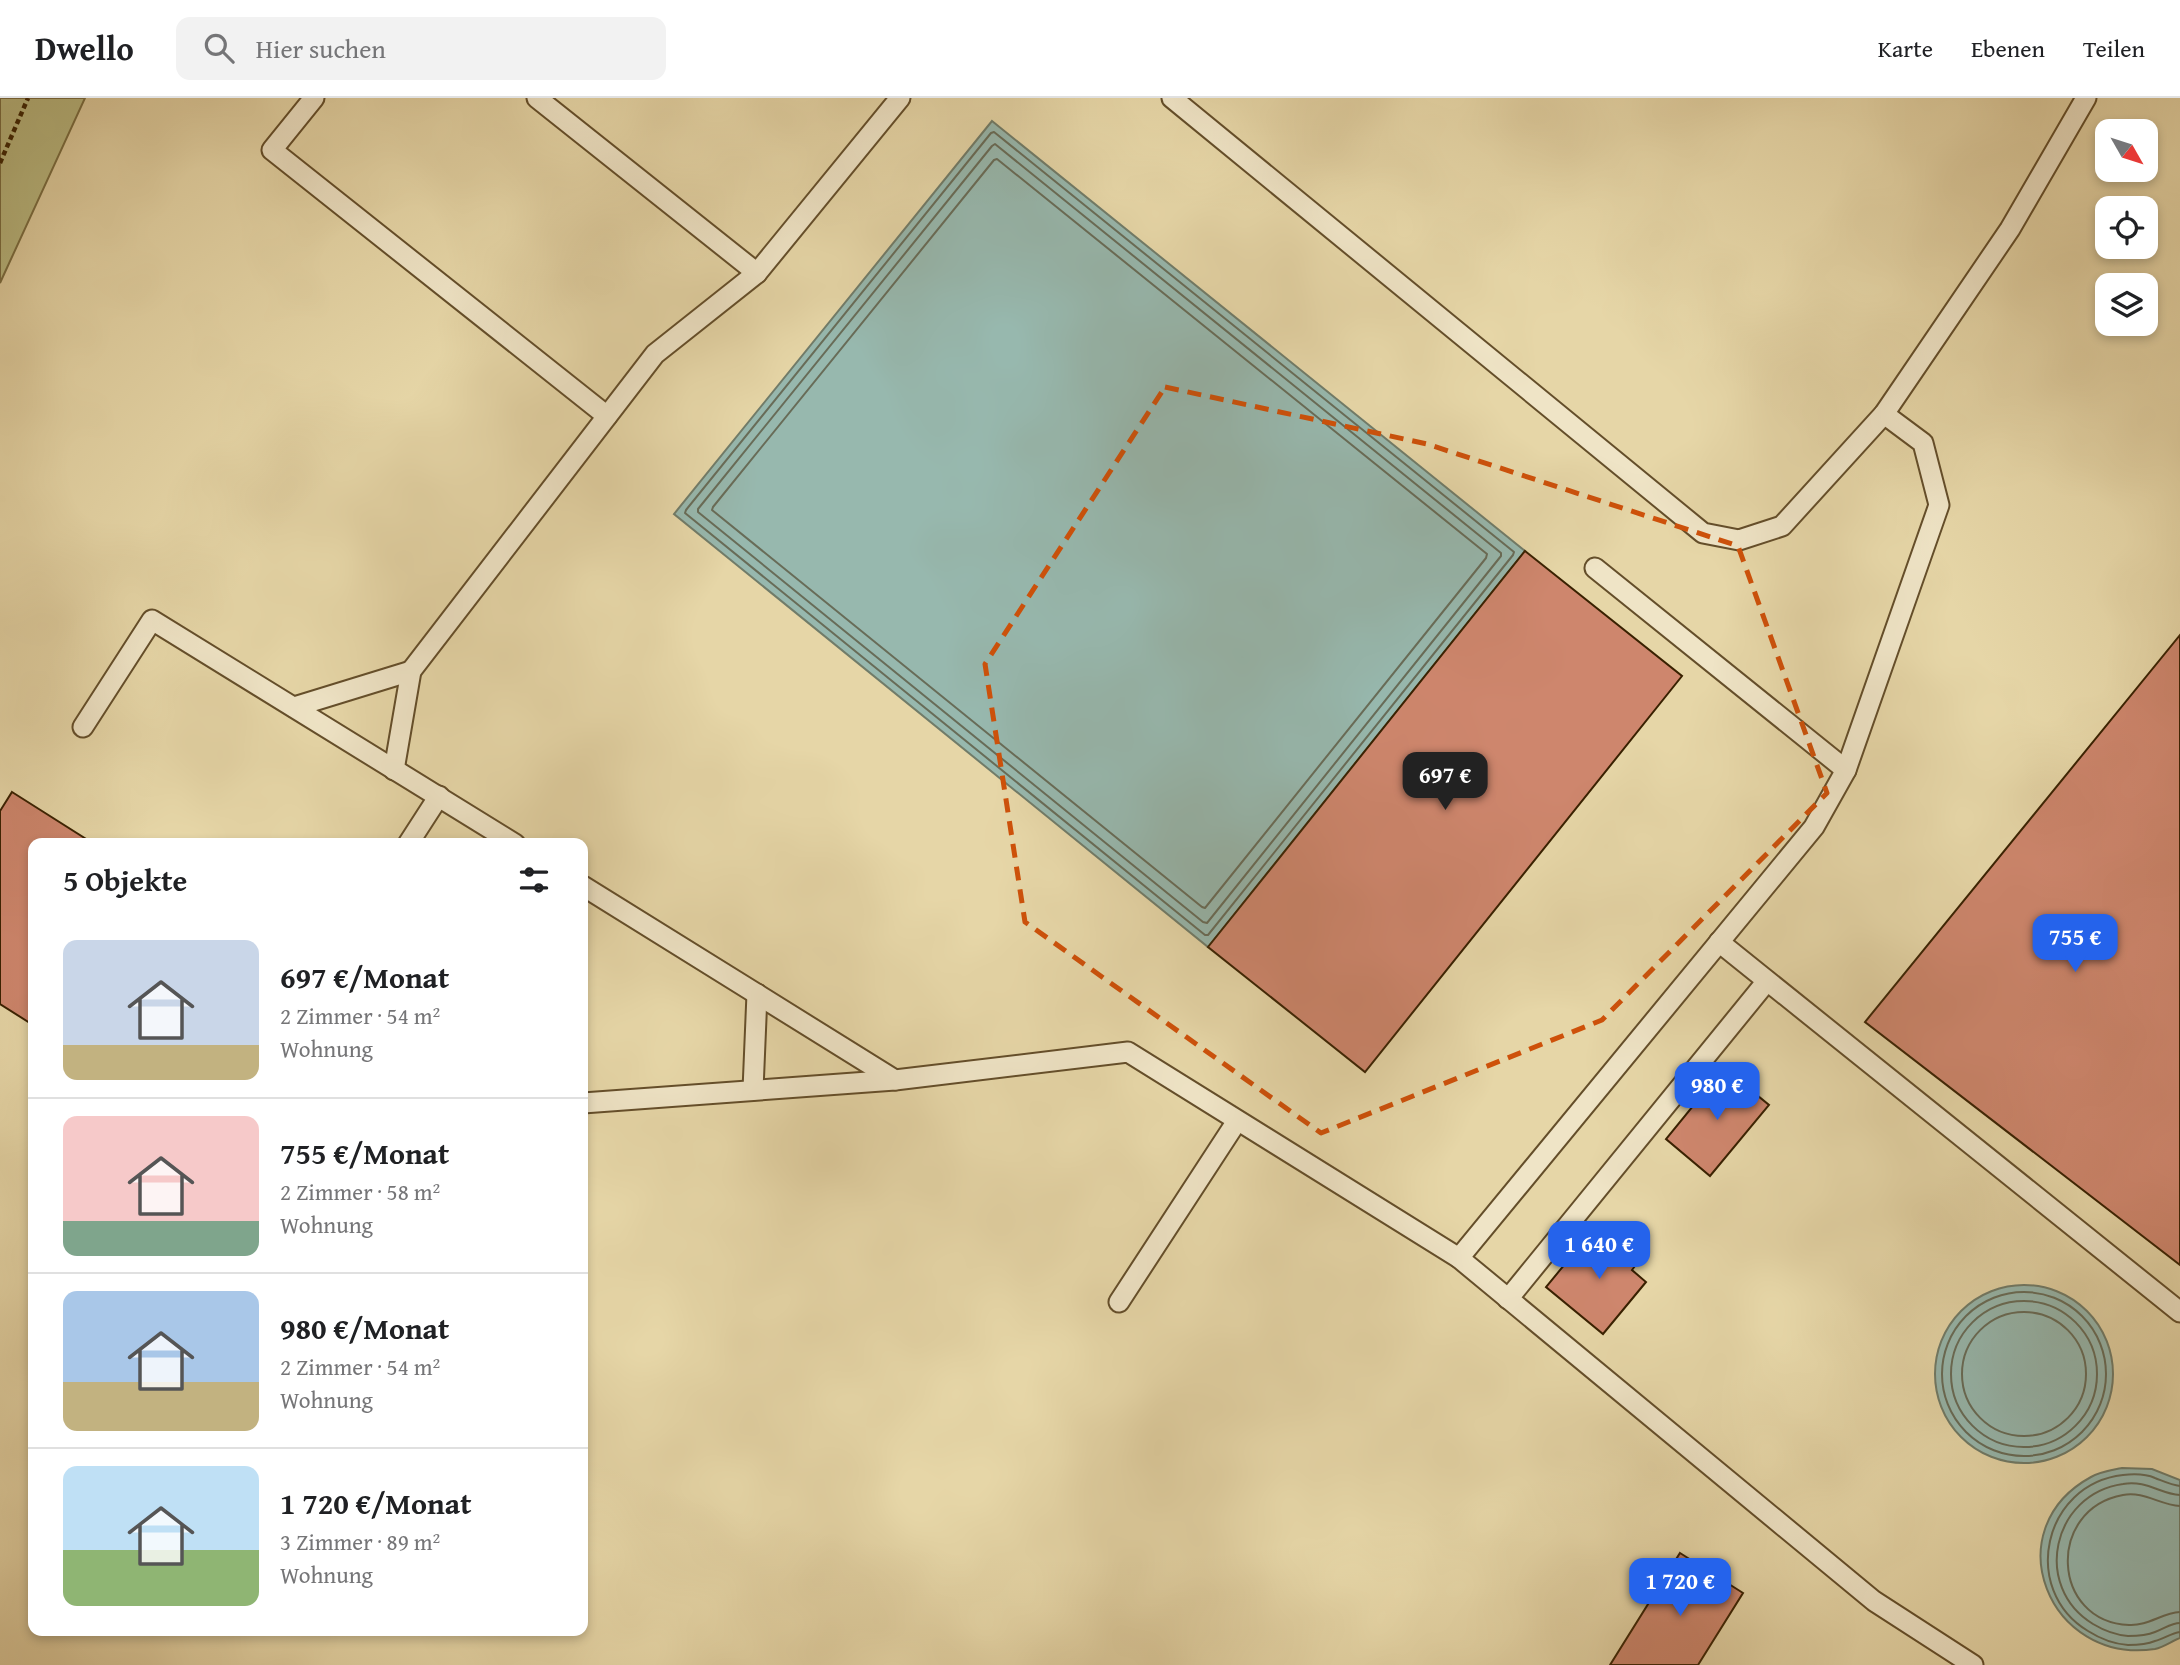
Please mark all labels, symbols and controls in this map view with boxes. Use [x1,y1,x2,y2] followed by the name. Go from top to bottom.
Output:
[176,17,666,80] search box
[35,24,134,72] text: Dwello
[200,29,238,67] icon: search
[256,29,386,68] text: Hier suchen
[1878,31,1933,66] text: Karte
[1971,31,2045,66] text: Ebenen
[2083,31,2145,66] text: Teilen
[2095,119,2158,182] north arrow
[2095,119,2158,336] map controls
[2095,196,2158,259] button: locate
[2095,273,2158,336] button: layers
[1396,752,1494,812] pin: 697 €
[1419,758,1471,791] text: 697 €
[63,858,187,902] text: 5 Objekte
[515,861,553,899] icon: filters
[2026,914,2124,974] pin: 755 €
[2049,920,2101,953] text: 755 €
[280,955,449,999] text: 697 €/Monat
[119,968,203,1052] icon: home
[280,999,440,1032] text: 2 Zimmer · 54 m²
[280,1032,373,1065] text: Wohnung
[1668,1062,1766,1122] pin: 980 €
[1691,1068,1743,1101] text: 980 €
[280,1131,449,1175] text: 755 €/Monat
[119,1144,203,1228] icon: home
[280,1175,440,1208] text: 2 Zimmer · 58 m²
[280,1208,373,1241] text: Wohnung
[1534,1222,1664,1281] pin: 1 640 €
[1564,1227,1634,1260] text: 1 640 €
[280,1306,449,1350] text: 980 €/Monat
[119,1319,203,1403] icon: home
[280,1350,440,1383] text: 2 Zimmer · 54 m²
[280,1383,373,1416] text: Wohnung
[280,1481,472,1525] text: 1 720 €/Monat
[119,1494,203,1578] icon: home
[280,1525,440,1558] text: 3 Zimmer · 89 m²
[280,1558,373,1591] text: Wohnung
[1615,1558,1745,1618] pin: 1 720 €
[1645,1564,1715,1597] text: 1 720 €

